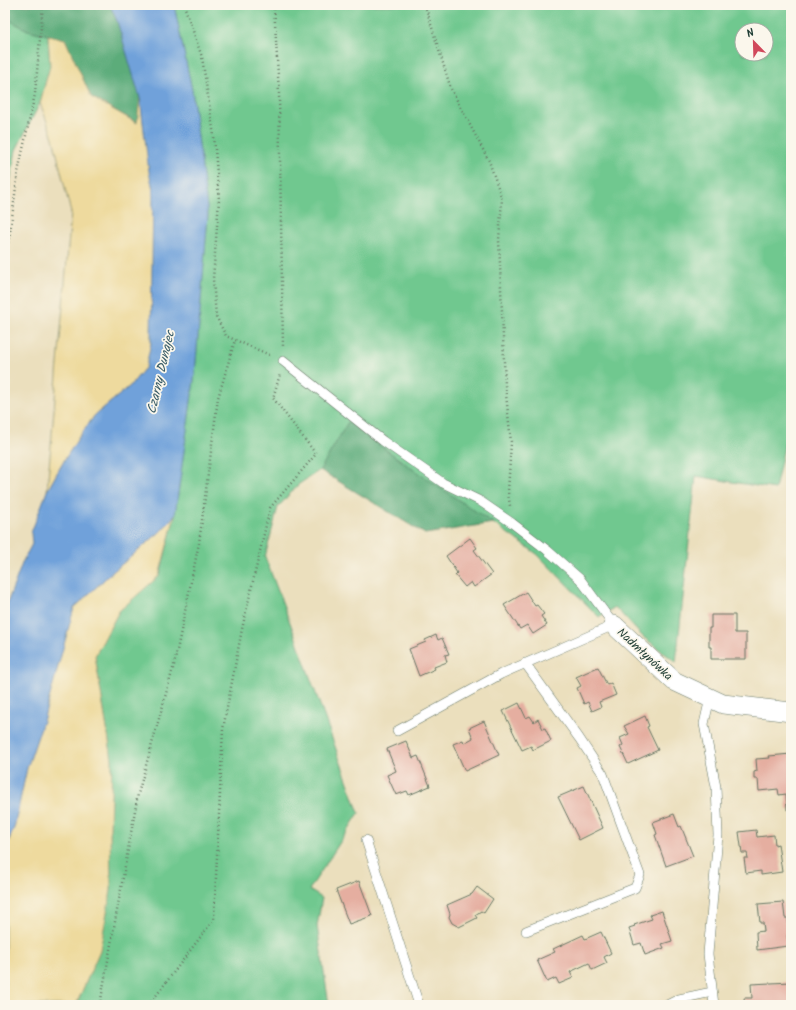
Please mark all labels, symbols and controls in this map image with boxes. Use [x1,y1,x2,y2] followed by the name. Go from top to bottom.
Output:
[734,22,774,62] north arrow
[744,24,757,43] text: N
[142,328,181,416] water label: Czarny Dunajec
[612,623,677,686] street label: Nadmłynówka

